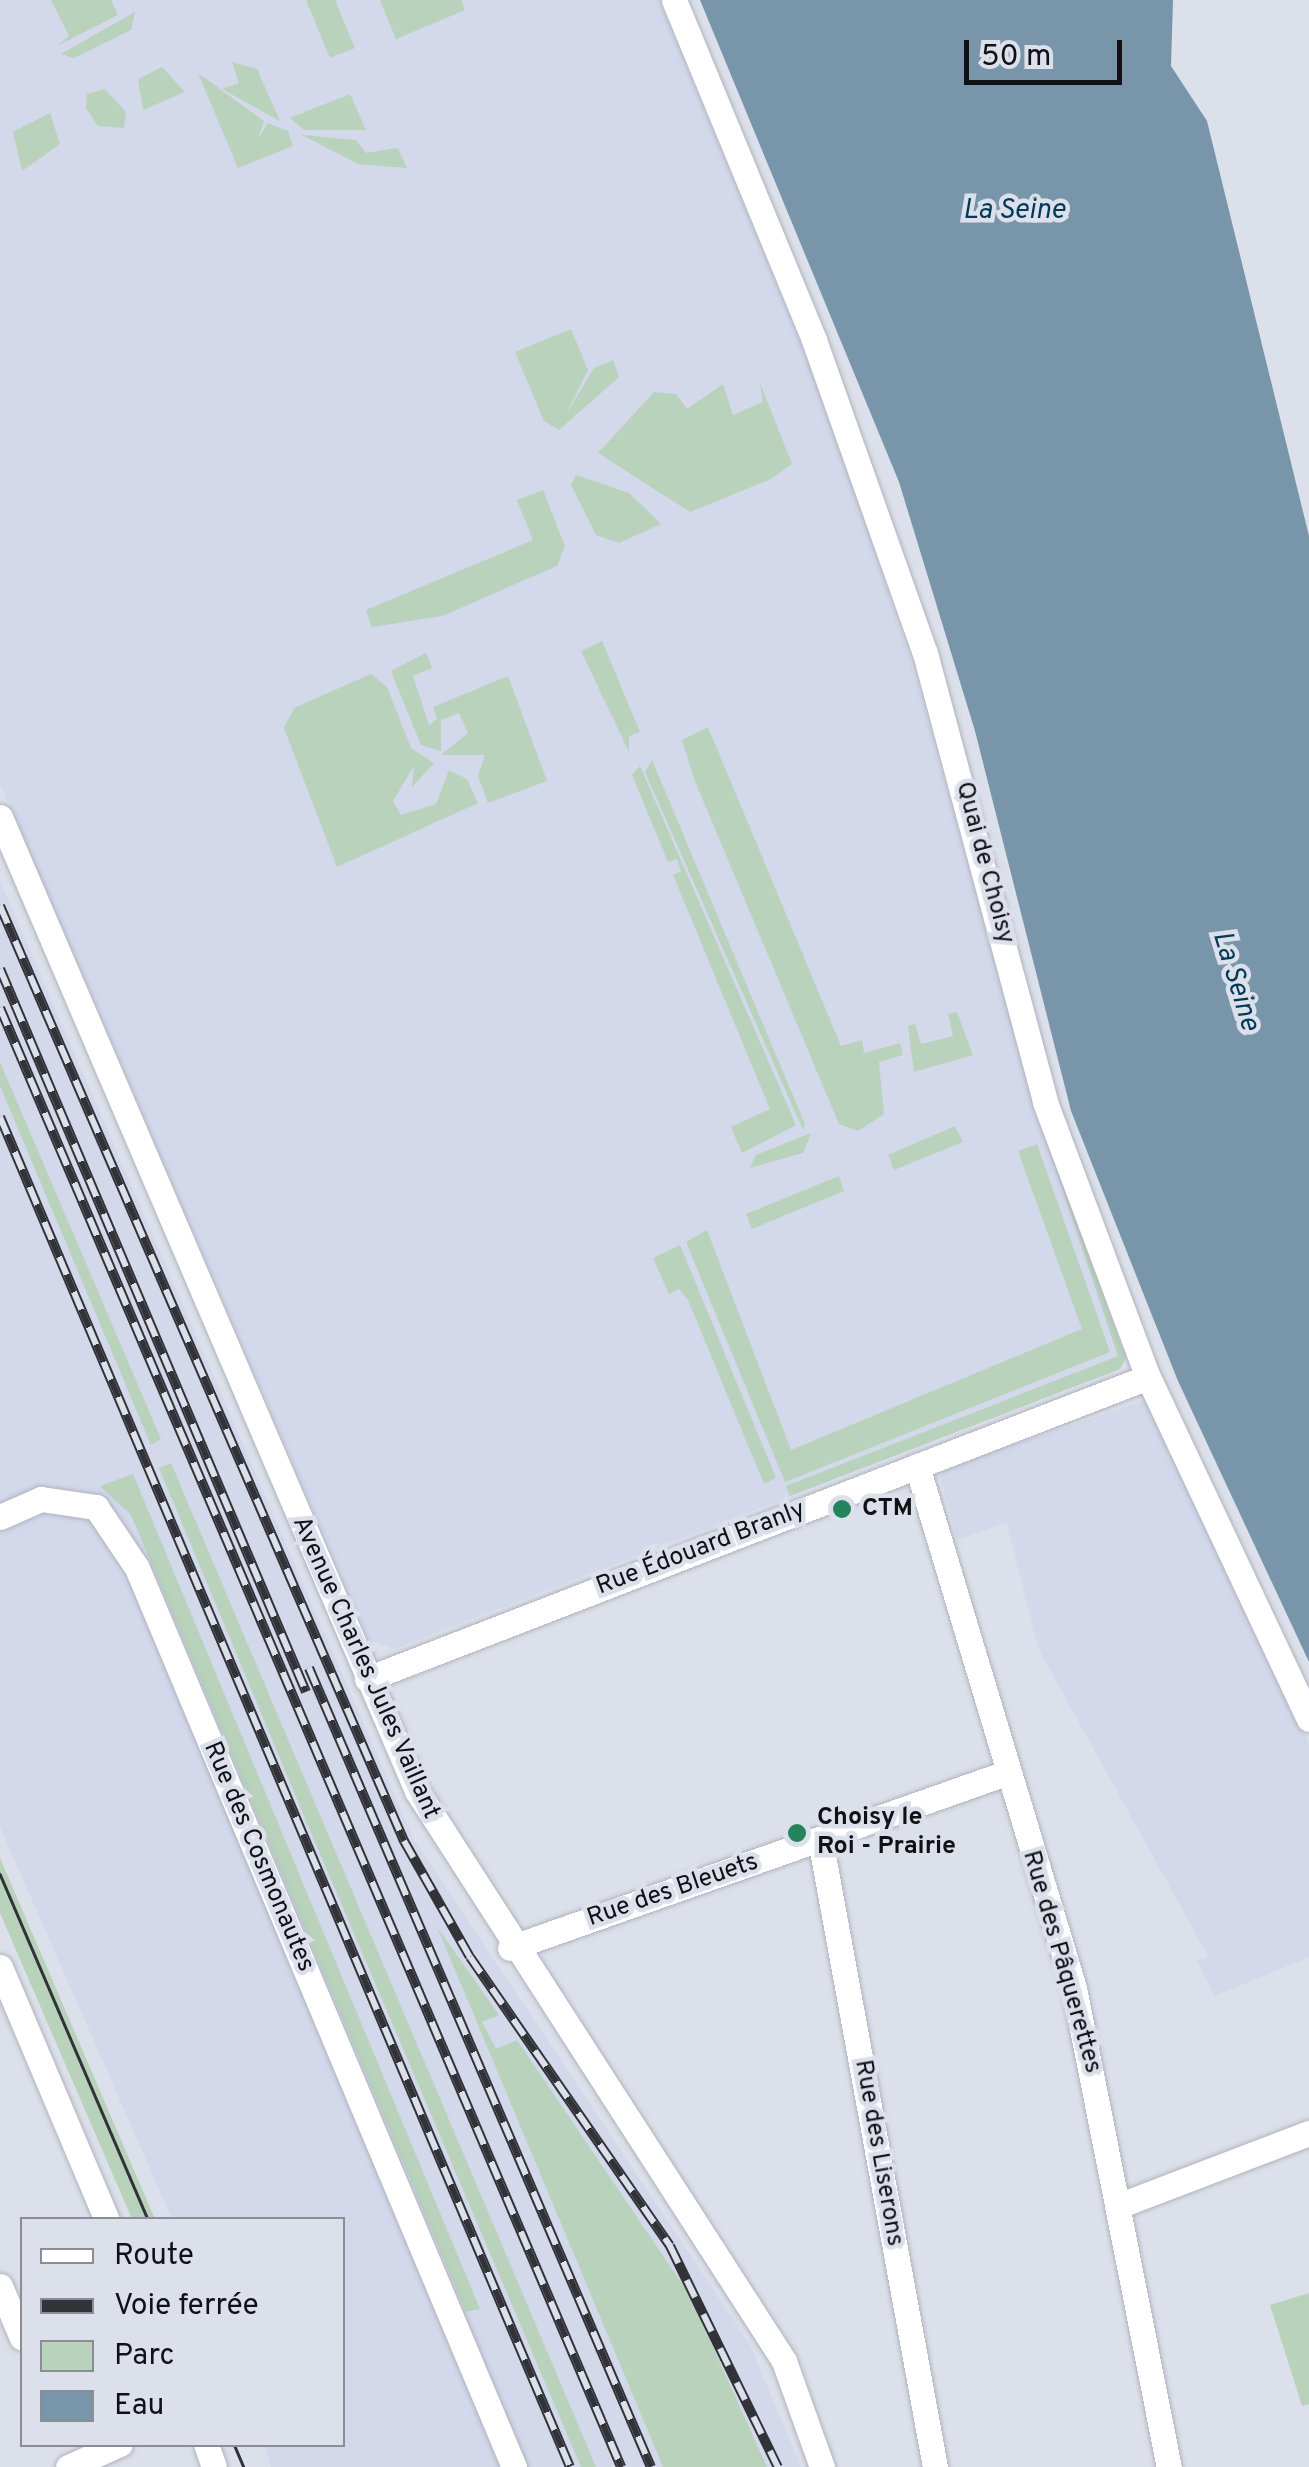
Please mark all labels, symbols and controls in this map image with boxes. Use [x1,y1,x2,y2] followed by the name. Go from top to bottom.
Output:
[969,20,1126,82] scale bar
[981,39,1051,76] text: 50 m
[963,194,1065,228] water label: La Seine
[948,779,1020,947] street label: Quai de Choisy
[1204,927,1266,1035] water label: La Seine
[862,1494,913,1524] place label: CTM
[592,1495,810,1603] street label: Rue Édouard Branly
[831,1498,853,1520] marker: CTM
[284,1512,446,1824] street label: Avenue Charles Jules Vaillant
[196,1737,320,1977] street label: Rue des Cosmonautes
[817,1804,956,1863] place label: Choisy le Roi - Prairie
[786,1822,808,1844] marker: Choisy le Roi - Prairie
[1015,1847,1107,2077] street label: Rue des Pâquerettes
[584,1848,762,1934] street label: Rue des Bleuets
[847,2058,909,2248] street label: Rue des Liserons
[20,2217,345,2447] legend
[114,2238,194,2275] text: Route
[114,2288,259,2325] text: Voie ferrée
[114,2338,174,2375] text: Parc
[114,2388,165,2425] text: Eau

